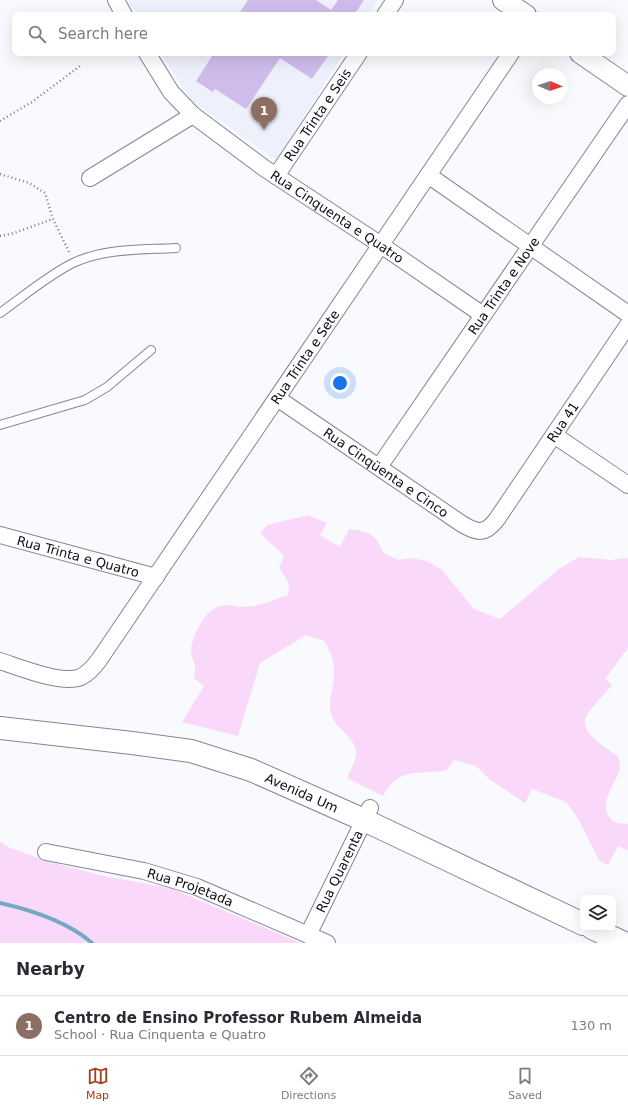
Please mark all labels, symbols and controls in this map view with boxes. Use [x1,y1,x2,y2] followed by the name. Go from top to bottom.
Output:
[12,12,616,56] search box
[26,23,48,45] icon: search
[58,25,148,43] text: Search here
[281,65,354,164] street label: Rua Trinta e Seis
[532,68,568,104] north arrow
[251,97,277,130] pin: 1
[268,167,407,266] street label: Rua Cinquenta e Quatro
[465,234,542,337] street label: Rua Trinta e Nove
[267,307,342,407] street label: Rua Trinta e Sete
[330,373,350,393] your location
[544,399,582,445] street label: Rua 41
[321,424,451,520] street label: Rua Cinqüenta e Cinco
[15,532,141,580] street label: Rua Trinta e Quatro
[263,770,341,815] street label: Avenida Um
[313,828,366,915] street label: Rua Quarenta
[146,865,236,909] street label: Rua Projetada
[580,895,616,931] map controls
[580,895,616,931] button: layers
[16,959,85,979] text: Nearby
[54,1009,422,1027] text: Centro de Ensino Professor Rubem Almeida
[24,1018,34,1033] text: 1
[570,1018,612,1033] text: 130 m
[54,1027,266,1042] text: School · Rua Cinquenta e Quatro
[86,1065,109,1102] tab: Map
[281,1065,336,1102] tab: Directions
[508,1065,542,1102] tab: Saved

